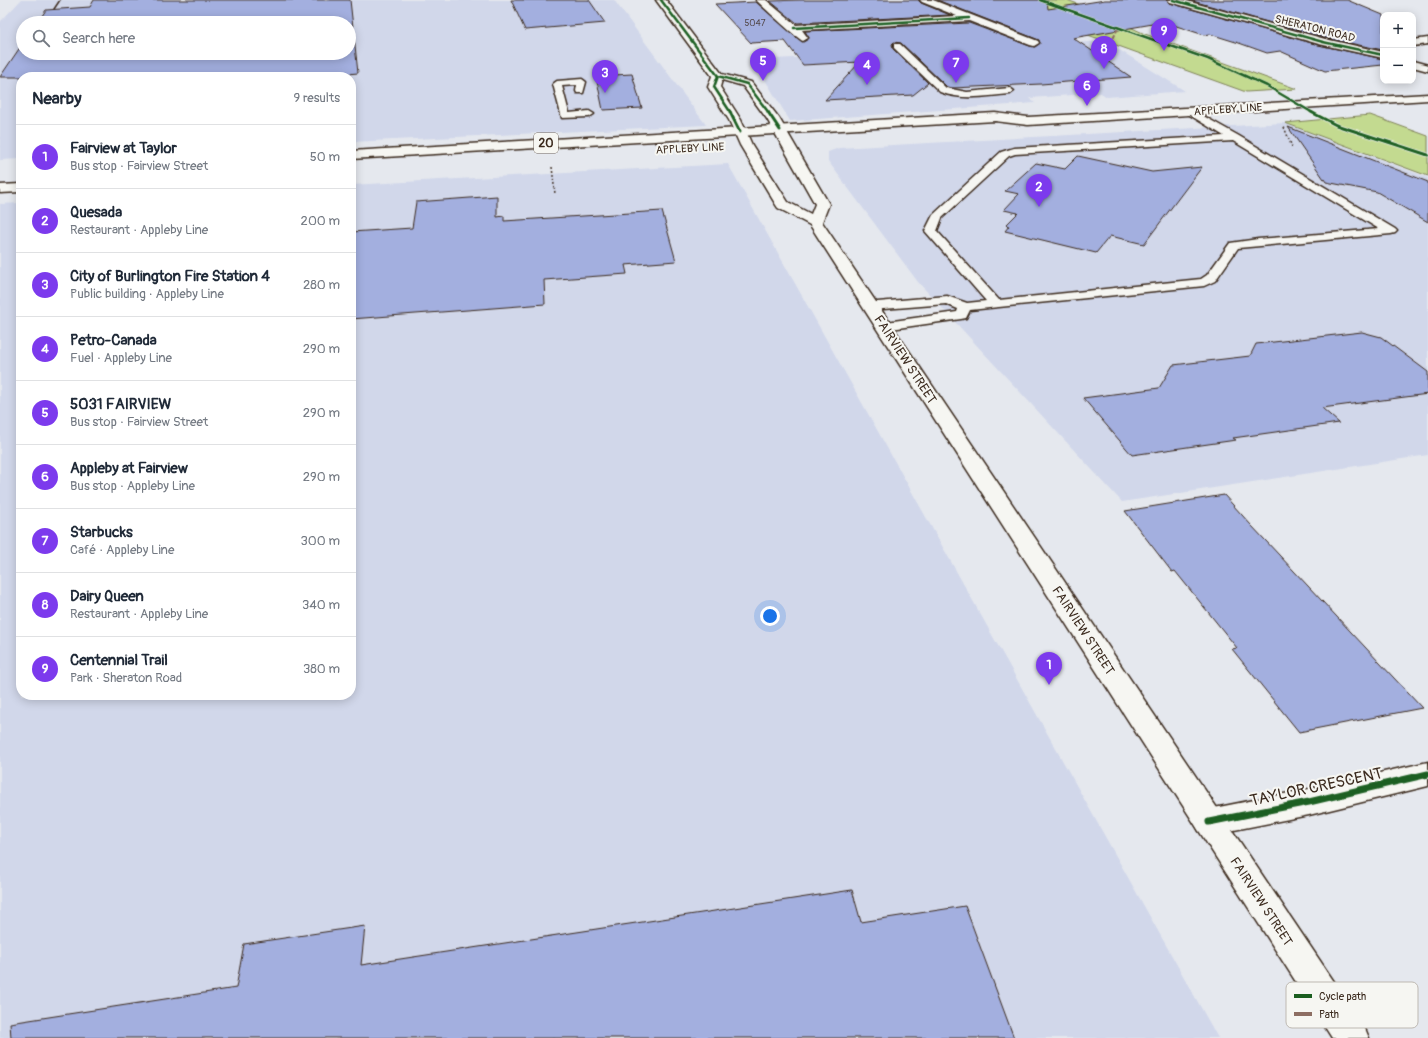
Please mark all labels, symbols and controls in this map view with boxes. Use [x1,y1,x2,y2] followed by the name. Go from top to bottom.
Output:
[1274,12,1356,45] street label: SHERATON ROAD
[1380,12,1416,84] map controls
[1380,12,1416,48] button: +
[16,16,356,60] search box
[744,18,766,29] house number: 5047
[1151,18,1177,51] pin: 9
[30,27,52,49] icon: search
[62,29,135,48] text: Search here
[1091,36,1117,69] pin: 8
[750,48,776,81] pin: 5
[1380,48,1416,84] button: −
[943,50,969,83] pin: 7
[854,52,880,85] pin: 4
[592,60,618,93] pin: 3
[1074,73,1100,106] pin: 6
[32,88,81,109] text: Nearby
[293,90,340,106] text: 9 results
[1193,101,1263,118] street label: APPLEBY LINE
[534,133,558,153] road number: 20
[70,139,177,158] text: Fairview at Taylor
[655,140,725,157] street label: APPLEBY LINE
[42,149,48,165] text: 1
[310,149,340,165] text: 50 m
[70,158,208,174] text: Bus stop · Fairview Street
[1026,174,1052,207] pin: 2
[70,203,122,222] text: Quesada
[41,213,49,229] text: 2
[301,213,340,229] text: 200 m
[70,222,208,238] text: Restaurant · Appleby Line
[70,267,270,286] text: City of Burlington Fire Station 4
[41,277,49,293] text: 3
[303,277,340,293] text: 280 m
[70,286,224,302] text: Public building · Appleby Line
[870,312,940,407] street label: FAIRVIEW STREET
[70,331,157,350] text: Petro-Canada
[41,341,49,357] text: 4
[303,341,340,357] text: 290 m
[70,350,172,366] text: Fuel · Appleby Line
[70,395,171,414] text: 5031 FAIRVIEW
[41,405,49,421] text: 5
[303,405,340,421] text: 290 m
[70,414,208,430] text: Bus stop · Fairview Street
[70,459,188,478] text: Appleby at Fairview
[41,469,49,485] text: 6
[303,469,340,485] text: 290 m
[70,478,195,494] text: Bus stop · Appleby Line
[70,523,133,542] text: Starbucks
[42,533,48,549] text: 7
[301,533,340,549] text: 300 m
[70,542,174,558] text: Café · Appleby Line
[1048,583,1118,678] street label: FAIRVIEW STREET
[70,587,144,606] text: Dairy Queen
[42,597,48,613] text: 8
[302,597,340,613] text: 340 m
[70,606,208,622] text: Restaurant · Appleby Line
[760,606,780,626] your location
[70,651,168,670] text: Centennial Trail
[1036,652,1062,685] pin: 1
[42,661,48,677] text: 9
[303,661,340,677] text: 380 m
[70,670,182,686] text: Park · Sheraton Road
[1248,763,1384,811] street label: TAYLOR CRESCENT
[1226,854,1296,949] street label: FAIRVIEW STREET
[1286,982,1418,1028] legend
[1319,990,1366,1003] text: Cycle path
[1319,1008,1339,1021] text: Path

